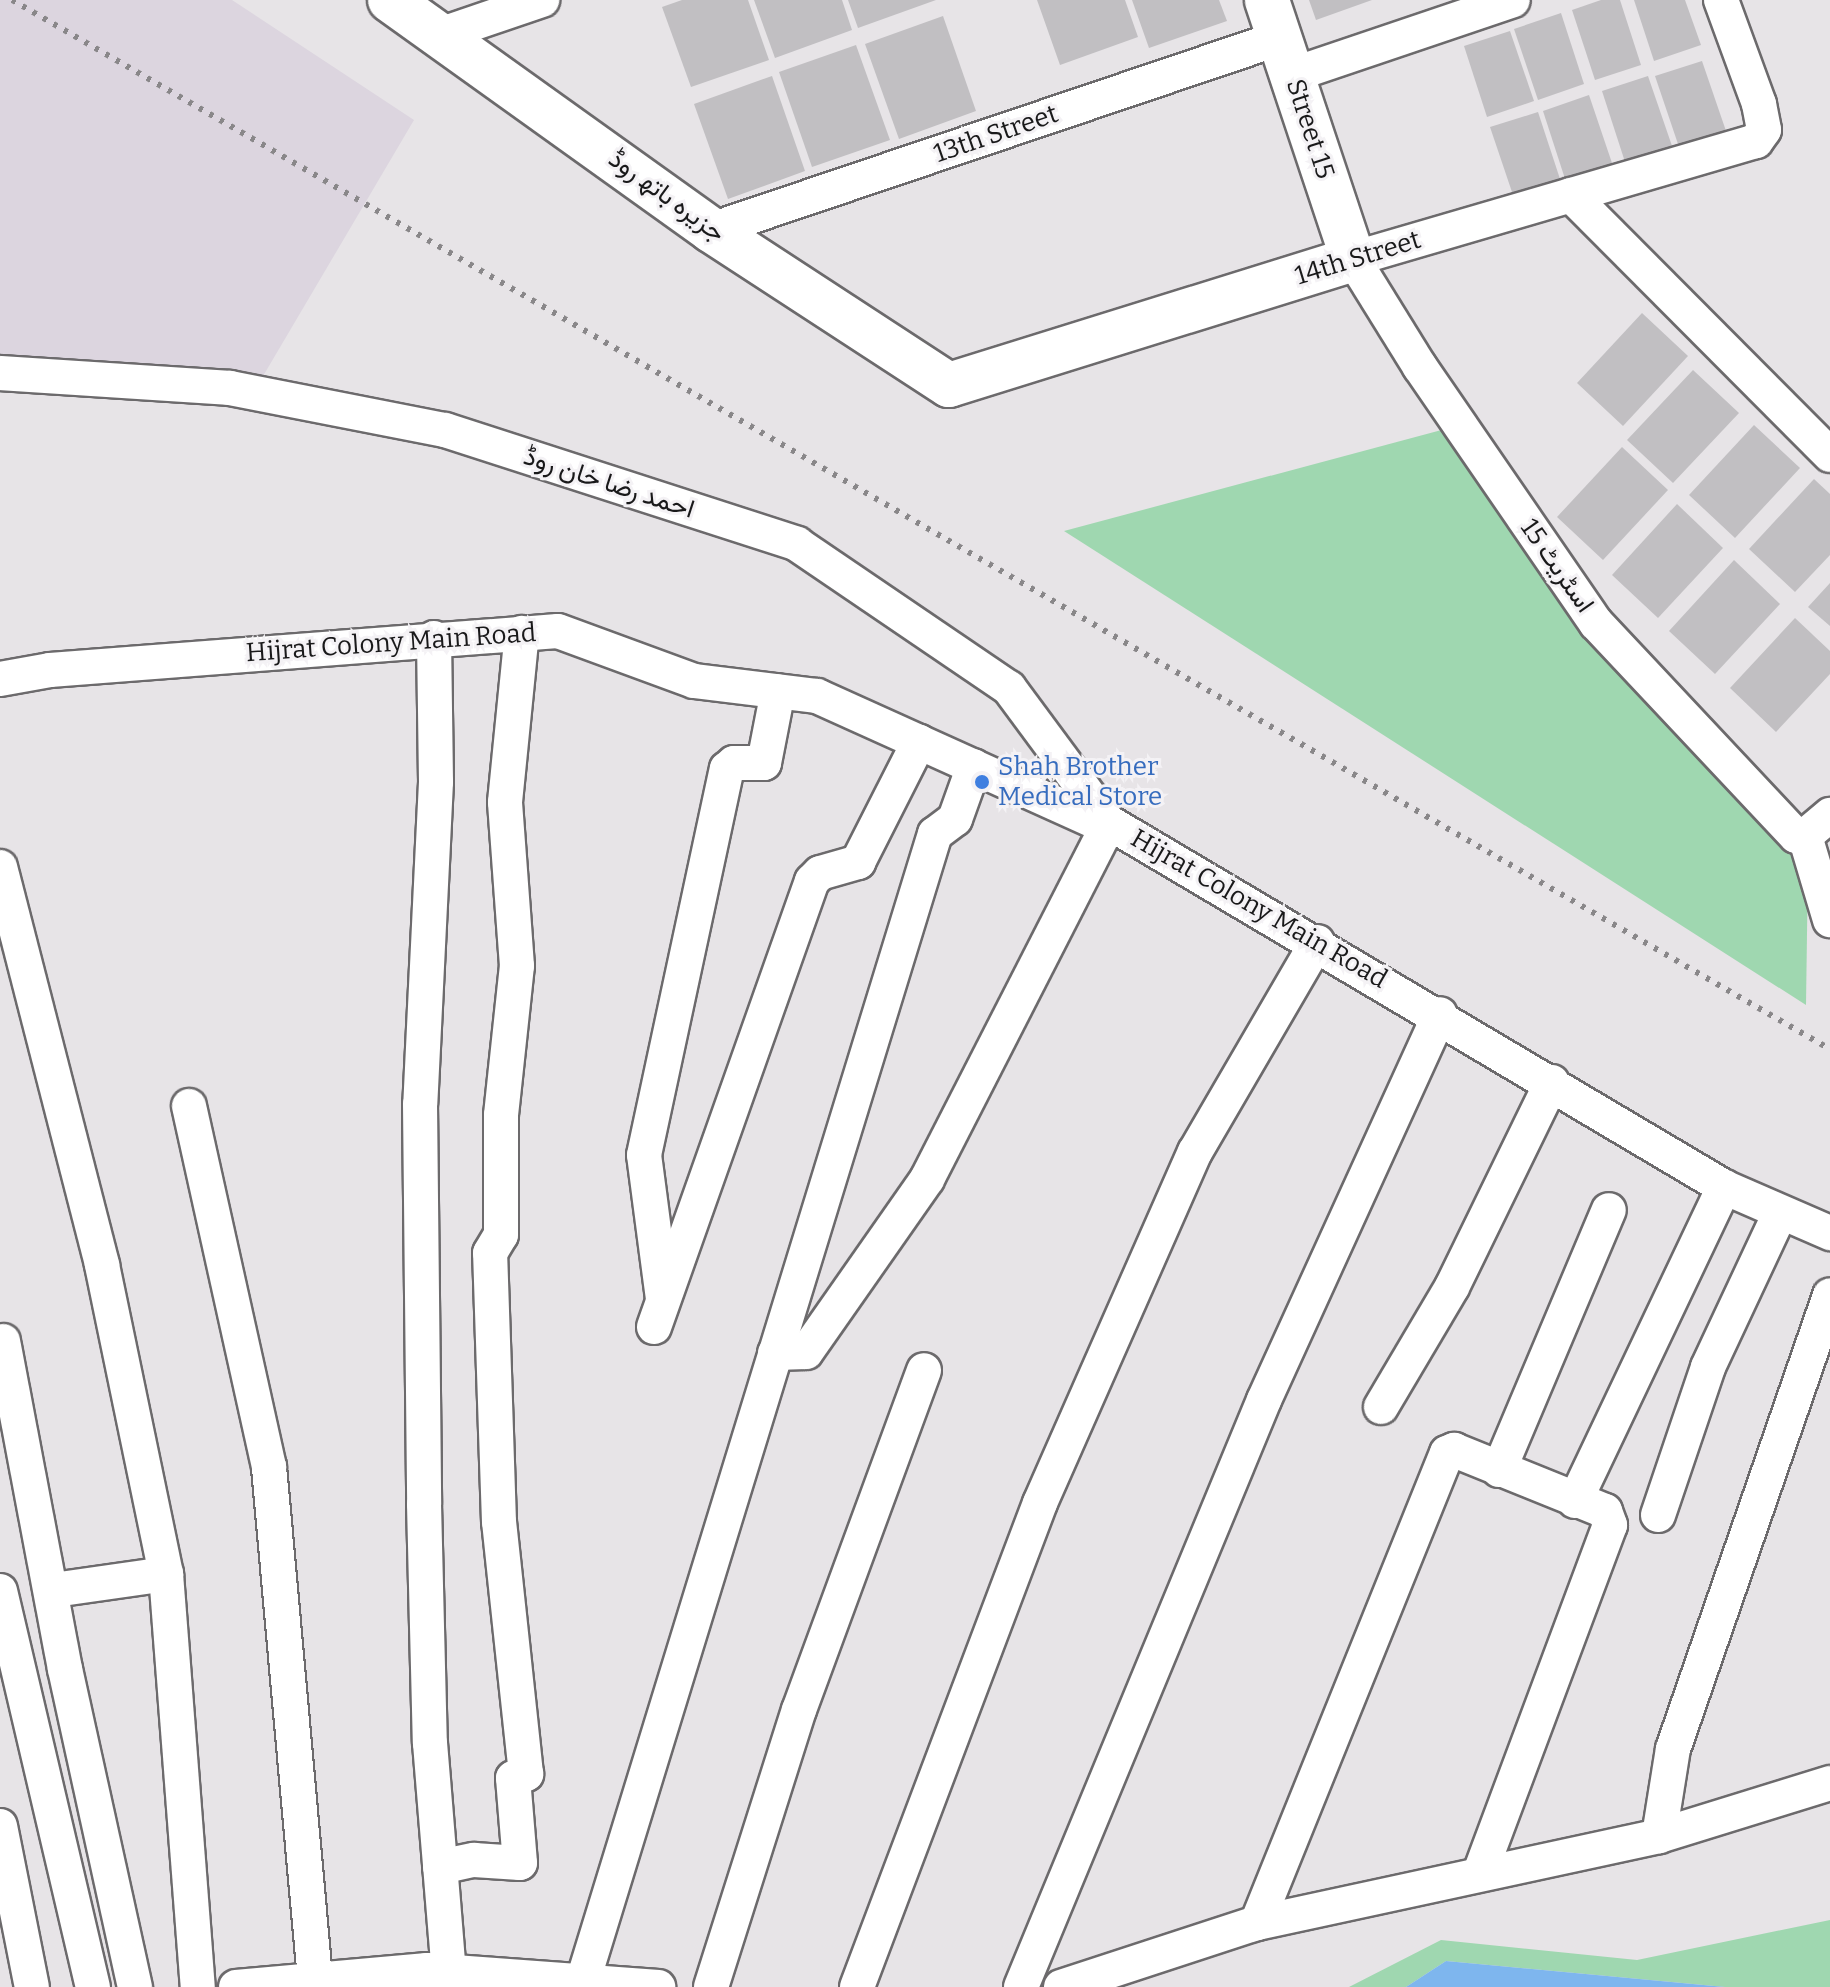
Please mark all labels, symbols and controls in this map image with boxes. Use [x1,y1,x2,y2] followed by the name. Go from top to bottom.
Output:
[1279,75,1341,183] street label: Street 15
[930,98,1062,170] street label: 13th Street
[603,143,731,249] street label: جزیرہ باتھ روڈ
[1291,224,1425,292] street label: 14th Street
[520,441,698,525] street label: احمد رضا خان روڈ
[1513,513,1601,619] street label: اسٹریٹ 15
[245,617,537,669] street label: Hijrat Colony Main Road
[998,751,1162,812] place label: Shah Brother Medical Store
[973,773,991,791] marker: Shah Brother Medical Store
[1125,823,1393,995] street label: Hijrat Colony Main Road

